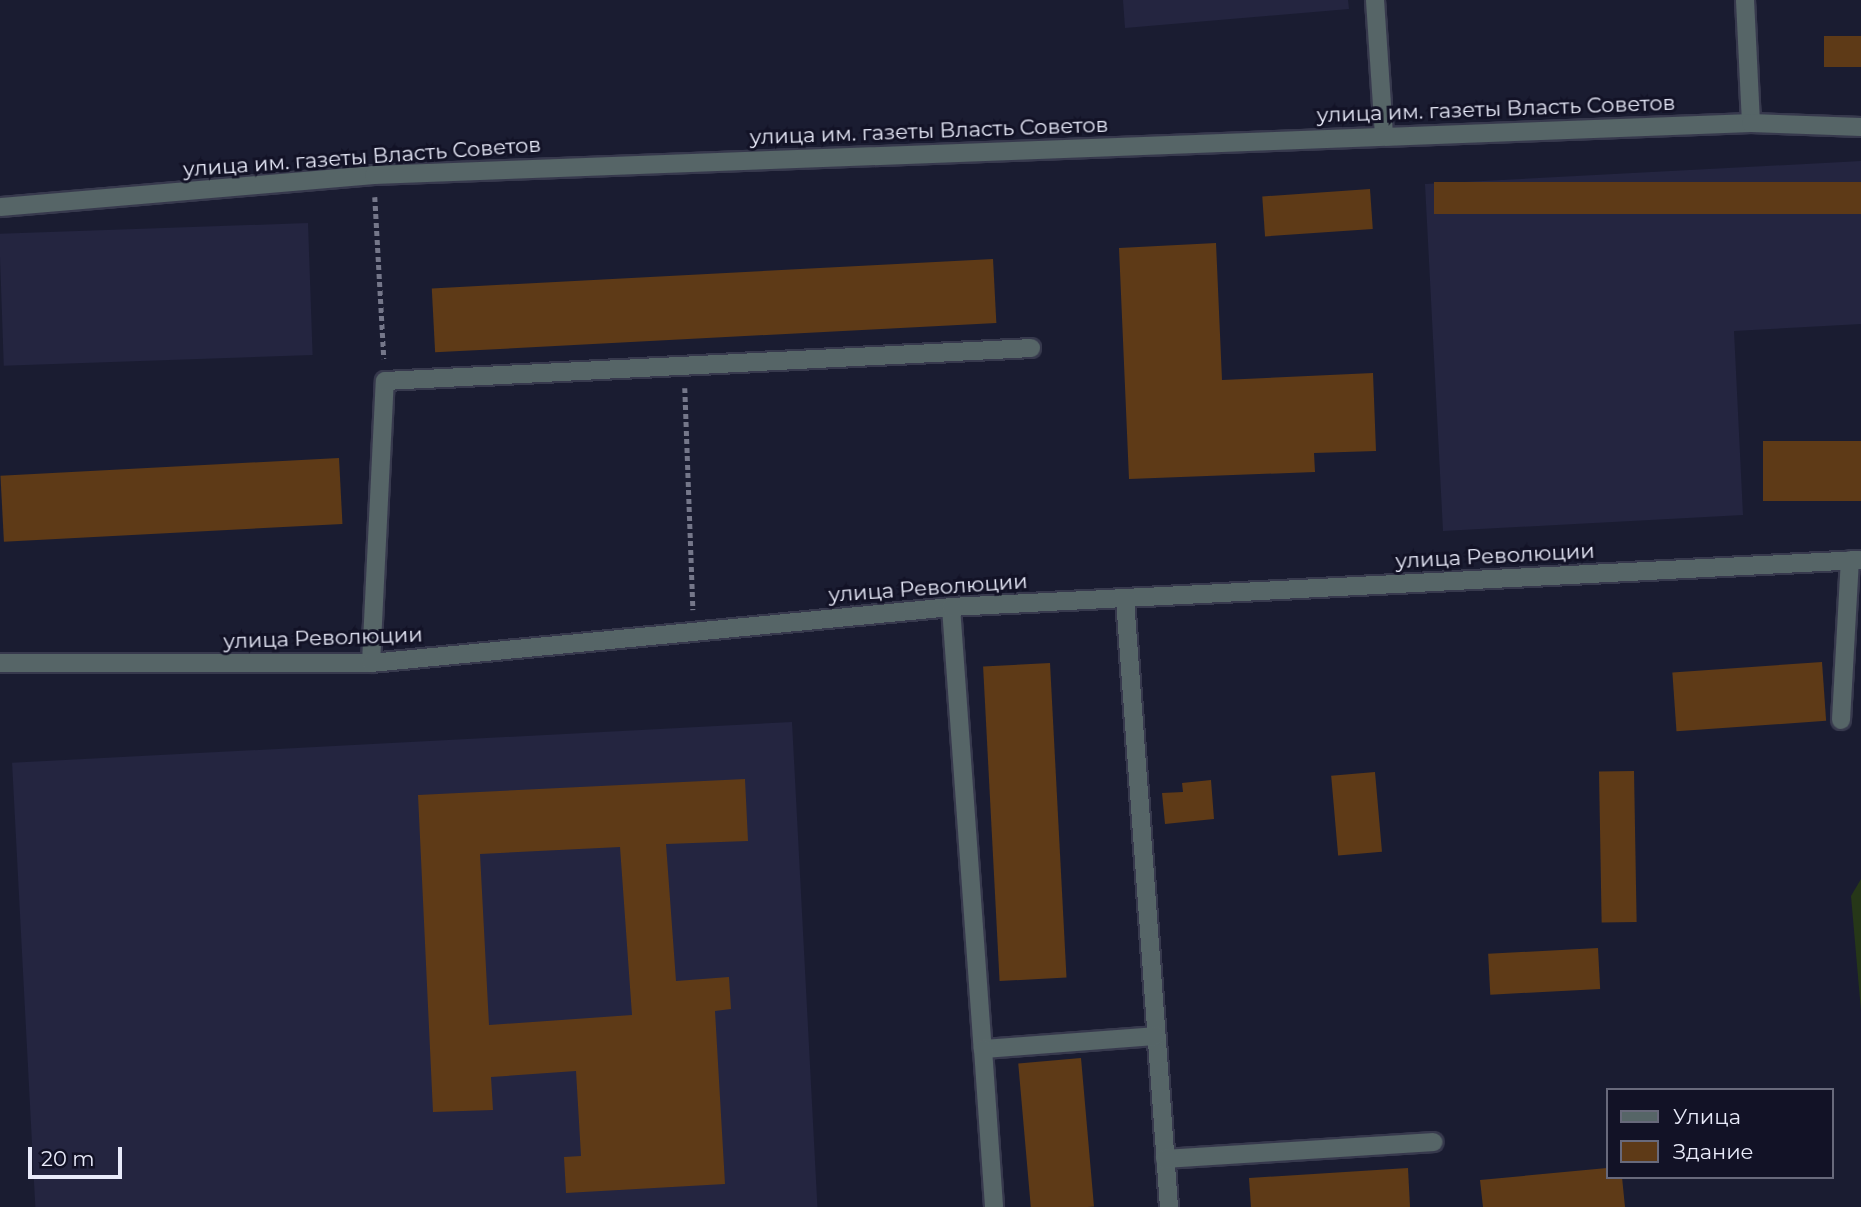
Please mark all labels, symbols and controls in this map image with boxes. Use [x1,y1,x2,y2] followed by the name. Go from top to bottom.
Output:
[1316,90,1676,128] street label: улица им. газеты Власть Советов
[749,112,1109,150] street label: улица им. газеты Власть Советов
[182,132,542,182] street label: улица им. газеты Власть Советов
[1395,538,1595,574] street label: улица Революции
[828,568,1028,608] street label: улица Революции
[223,622,423,654] street label: улица Революции
[1605,1088,1833,1179] legend
[1673,1104,1741,1129] text: Улица
[32,1134,126,1178] scale bar
[1673,1139,1754,1164] text: Здание
[41,1146,95,1171] text: 20 m

